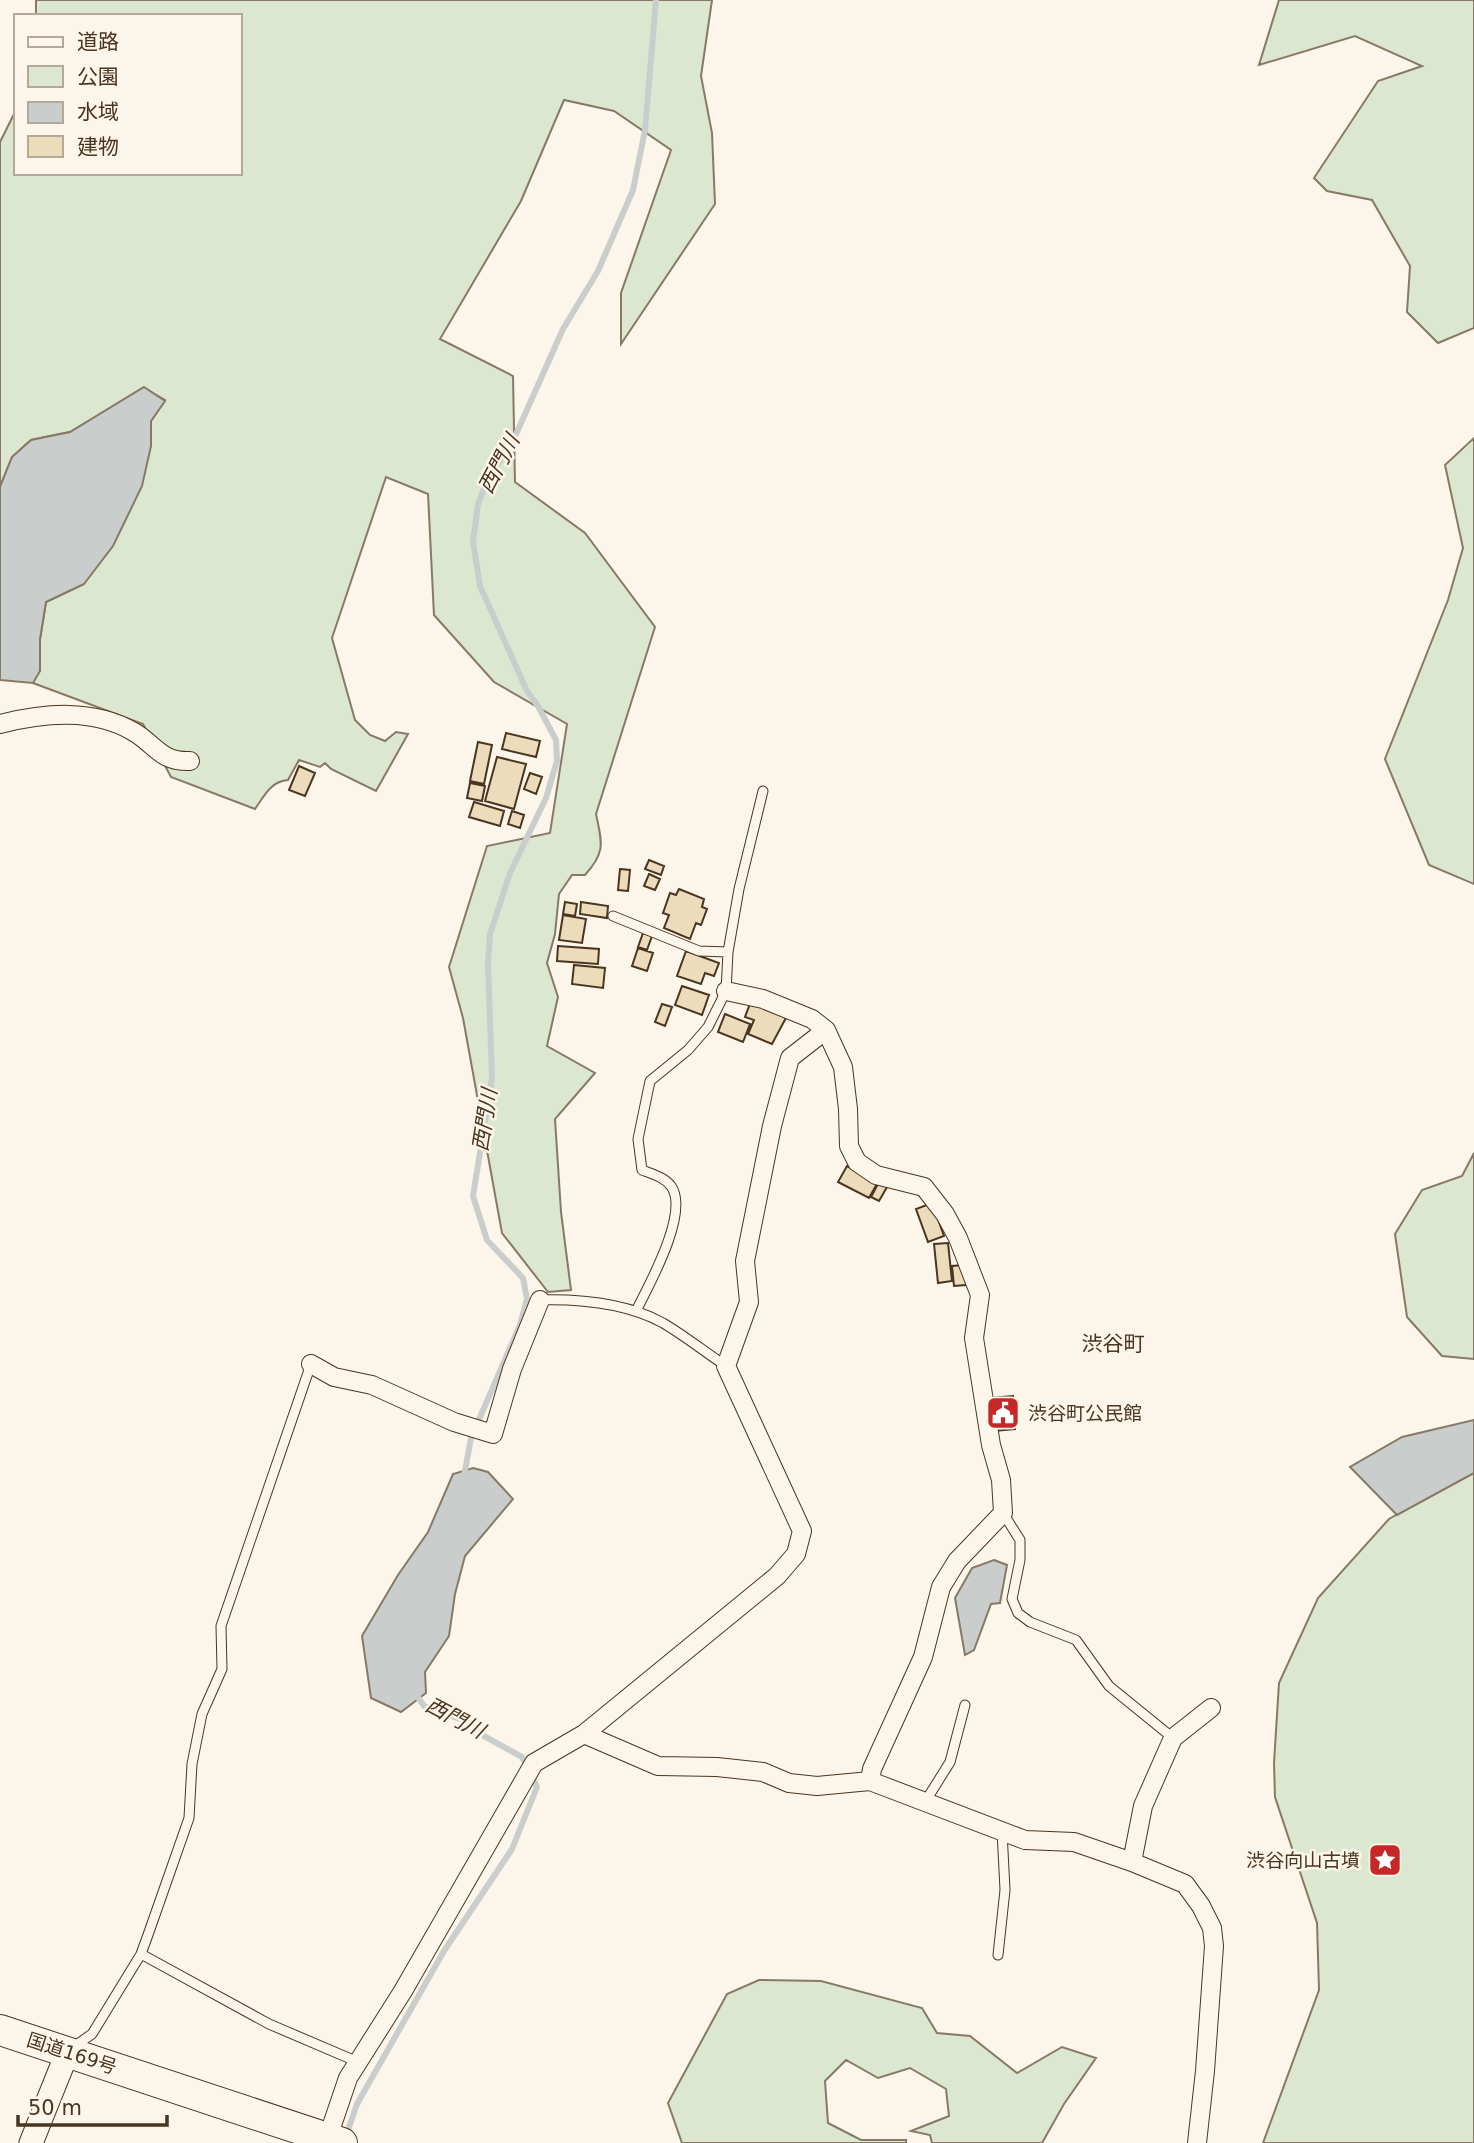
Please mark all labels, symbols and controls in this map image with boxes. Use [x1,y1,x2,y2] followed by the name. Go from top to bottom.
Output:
[14,14,242,175] legend
[77,30,119,54] text: 道路
[77,65,119,89] text: 公園
[77,100,119,124] text: 水域
[77,135,119,159] text: 建物
[474,429,525,497] water label: 西門川
[468,1085,502,1153] water label: 西門川
[1082,1332,1145,1356] district label: 渋谷町
[984,1394,1022,1432] public building icon: 渋谷町公民館
[1028,1402,1142,1424] place label: 渋谷町公民館
[422,1693,490,1744] water label: 西門川
[1366,1841,1404,1879] place icon: 渋谷向山古墳
[1246,1849,1360,1871] place label: 渋谷向山古墳
[24,2028,120,2078] street label: 国道169号
[18,2084,166,2128] scale bar
[28,2096,82,2120] text: 50 m

